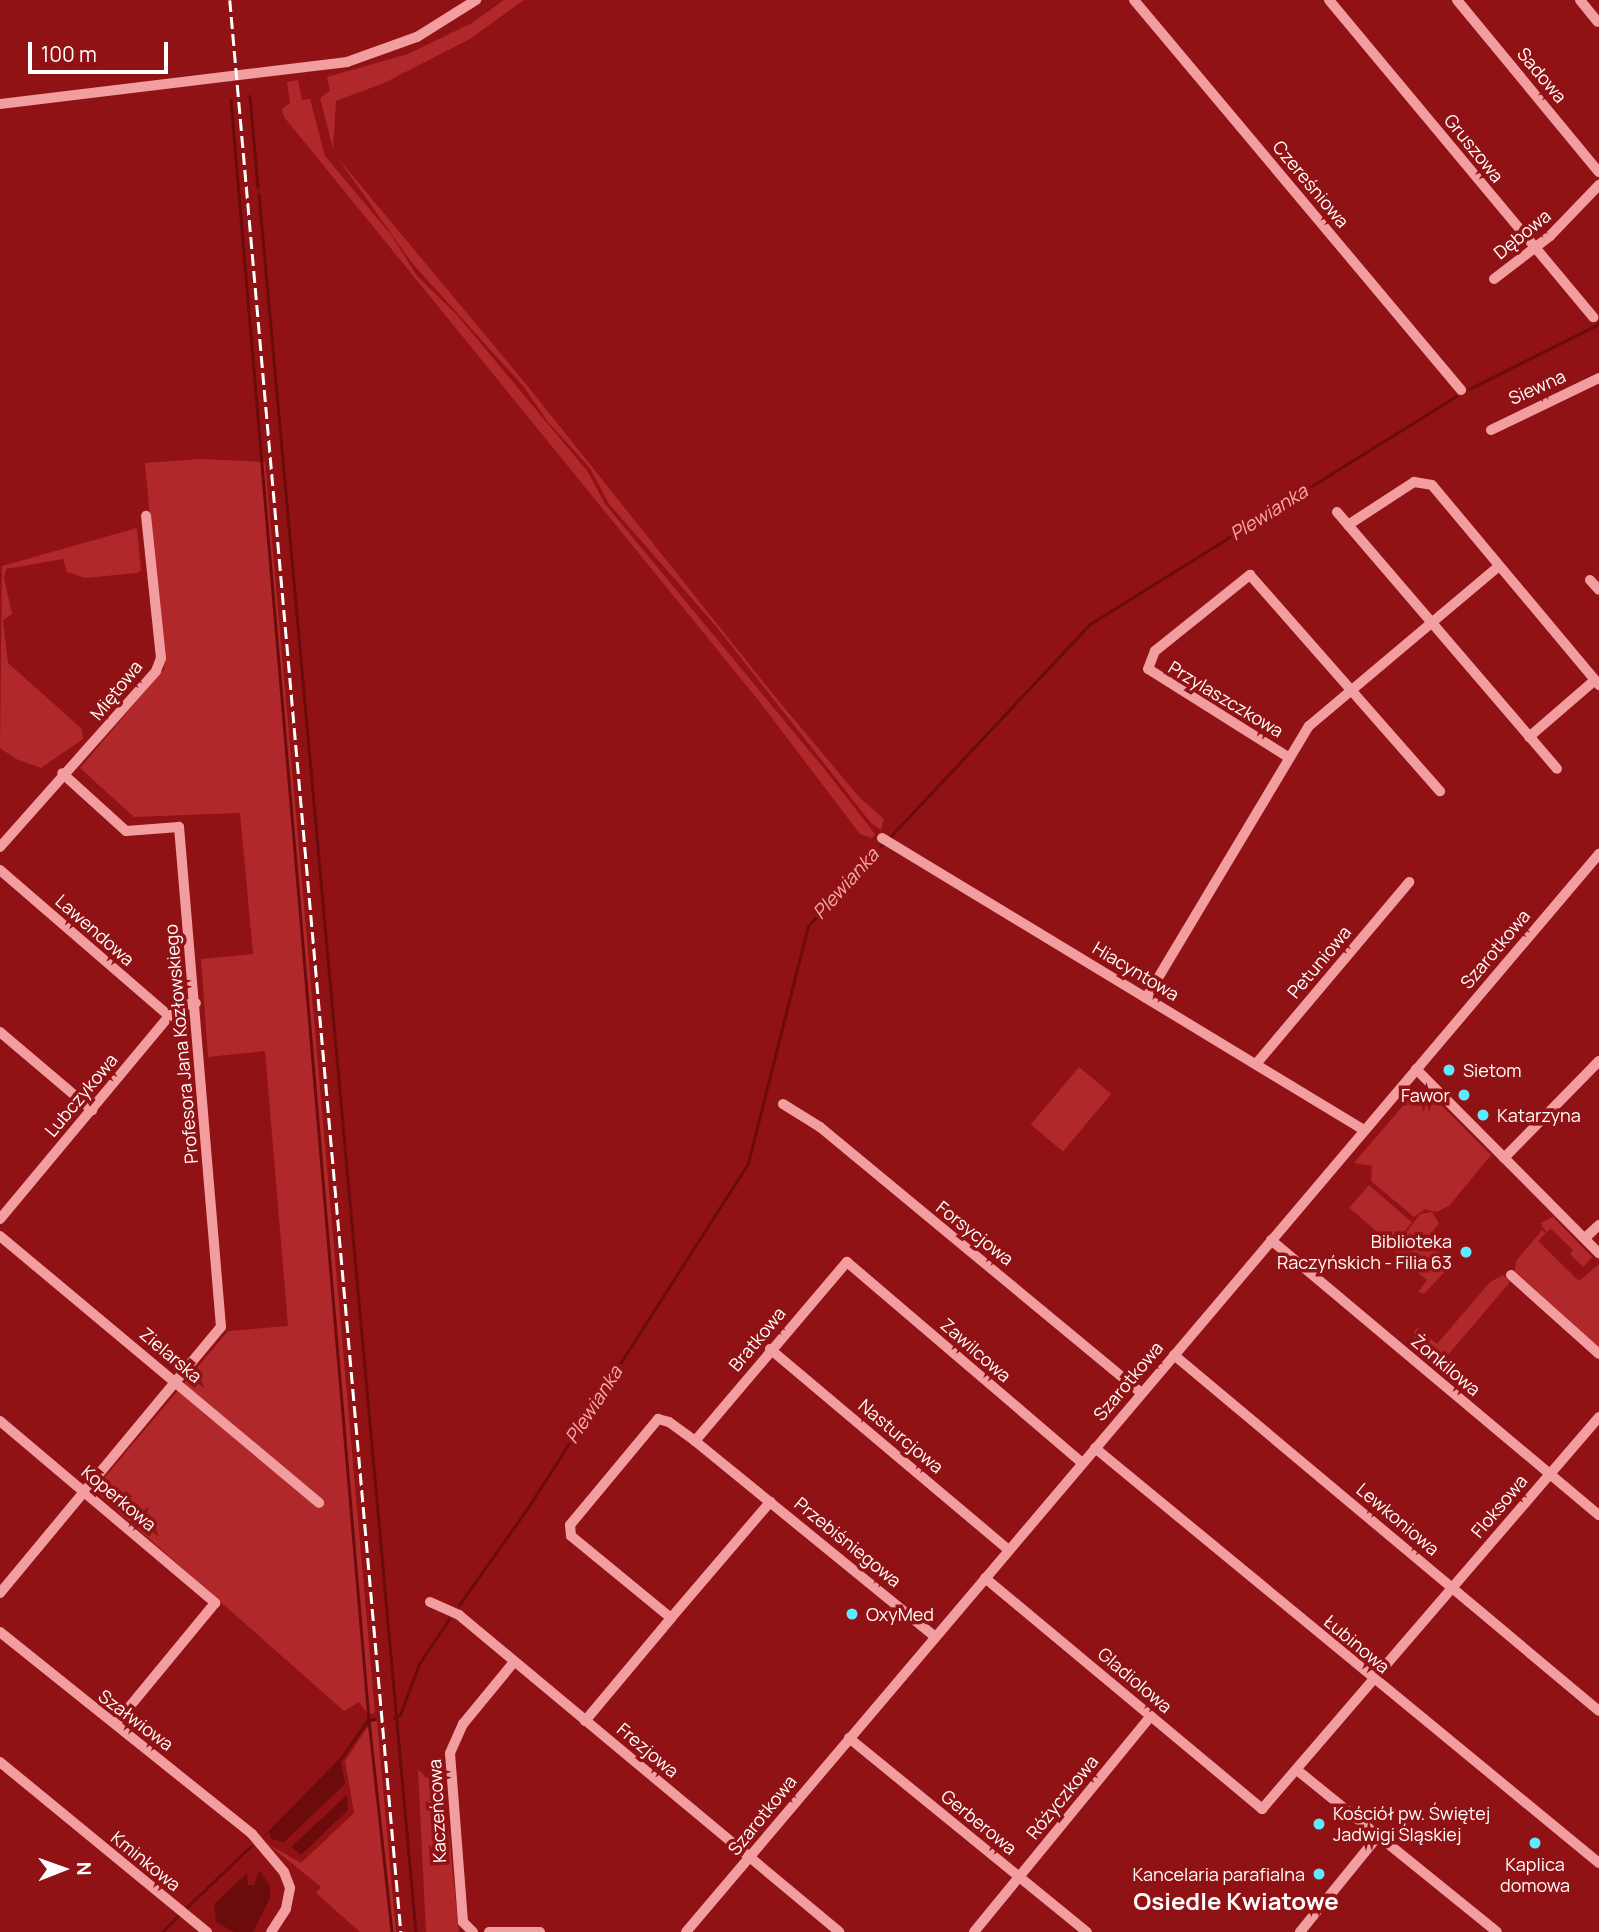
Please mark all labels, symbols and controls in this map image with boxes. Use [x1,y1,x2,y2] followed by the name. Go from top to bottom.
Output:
[32,28,172,72] scale bar
[41,40,97,68] text: 100 m
[1513,43,1571,107] street label: Sadowa
[1440,109,1508,187] street label: Gruszowa
[1268,136,1354,232] street label: Czereśniowa
[1489,205,1555,263] street label: Dębowa
[1505,365,1569,409] street label: Siewna
[1226,480,1312,546] water label: Plewianka
[85,656,147,724] street label: Miętowa
[1165,656,1287,742] street label: Przylaszczkowa
[808,844,884,924] water label: Plewianka
[51,890,139,970] street label: Lawendowa
[1456,905,1534,993] street label: Szarotkowa
[1283,921,1355,1003] street label: Petuniowa
[160,923,202,1165] street label: Profesora Jana Kozłowskiego
[1089,937,1183,1005] street label: Hiacyntowa
[40,1049,122,1141] street label: Lubczykowa
[1463,1059,1522,1081] place label: Sietom
[1441,1062,1457,1078] marker: Sietom
[1401,1084,1450,1106] place label: Fawor
[1456,1087,1472,1103] marker: Fawor
[1497,1104,1581,1126] place label: Katarzyna
[1475,1107,1491,1123] marker: Katarzyna
[932,1196,1018,1270] street label: Forsycjowa
[1277,1231,1452,1274] place label: Biblioteka Raczyńskich - Filia 63
[1458,1244,1474,1260] marker: Biblioteka Raczyńskich - Filia 63
[724,1303,790,1375] street label: Bratkowa
[936,1314,1016,1386] street label: Zawilcowa
[136,1323,206,1387] street label: Zielarska
[1407,1330,1485,1400] street label: Żonkilowa
[1089,1337,1167,1425] street label: Szarotkowa
[561,1362,627,1448] water label: Plewianka
[854,1394,948,1478] street label: Nasturcjowa
[77,1461,161,1535] street label: Koperkowa
[1466,1470,1532,1542] street label: Floksowa
[1352,1478,1444,1560] street label: Lewkoniowa
[790,1493,906,1591] street label: Przebiśniegowa
[866,1603,934,1625] place label: OxyMed
[844,1606,860,1622] marker: OxyMed
[1320,1610,1394,1678] street label: Łubinowa
[1094,1643,1176,1717] street label: Gladiolowa
[94,1685,178,1755] street label: Szałwiowa
[613,1718,683,1782] street label: Frezjowa
[1022,1751,1102,1843] street label: Różyczkowa
[423,1759,451,1863] street label: Kaczeńcowa
[723,1771,801,1859] street label: Szarotkowa
[937,1785,1021,1859] street label: Gerberowa
[1333,1803,1490,1846] place label: Kościół pw. Świętej Jadwigi Śląskiej
[1311,1816,1327,1832] marker: Kościół pw. Świętej Jadwigi Śląskiej
[107,1826,185,1896] street label: Kminkowa
[28,1834,98,1904] north arrow
[1527,1835,1543,1851] marker: Kaplica domowa
[1500,1854,1570,1896] place label: Kaplica domowa
[71,1862,97,1876] text: N
[1132,1863,1305,1885] place label: Kancelaria parafialna
[1311,1866,1327,1882] marker: Kancelaria parafialna
[1133,1887,1339,1915] district label: Osiedle Kwiatowe

